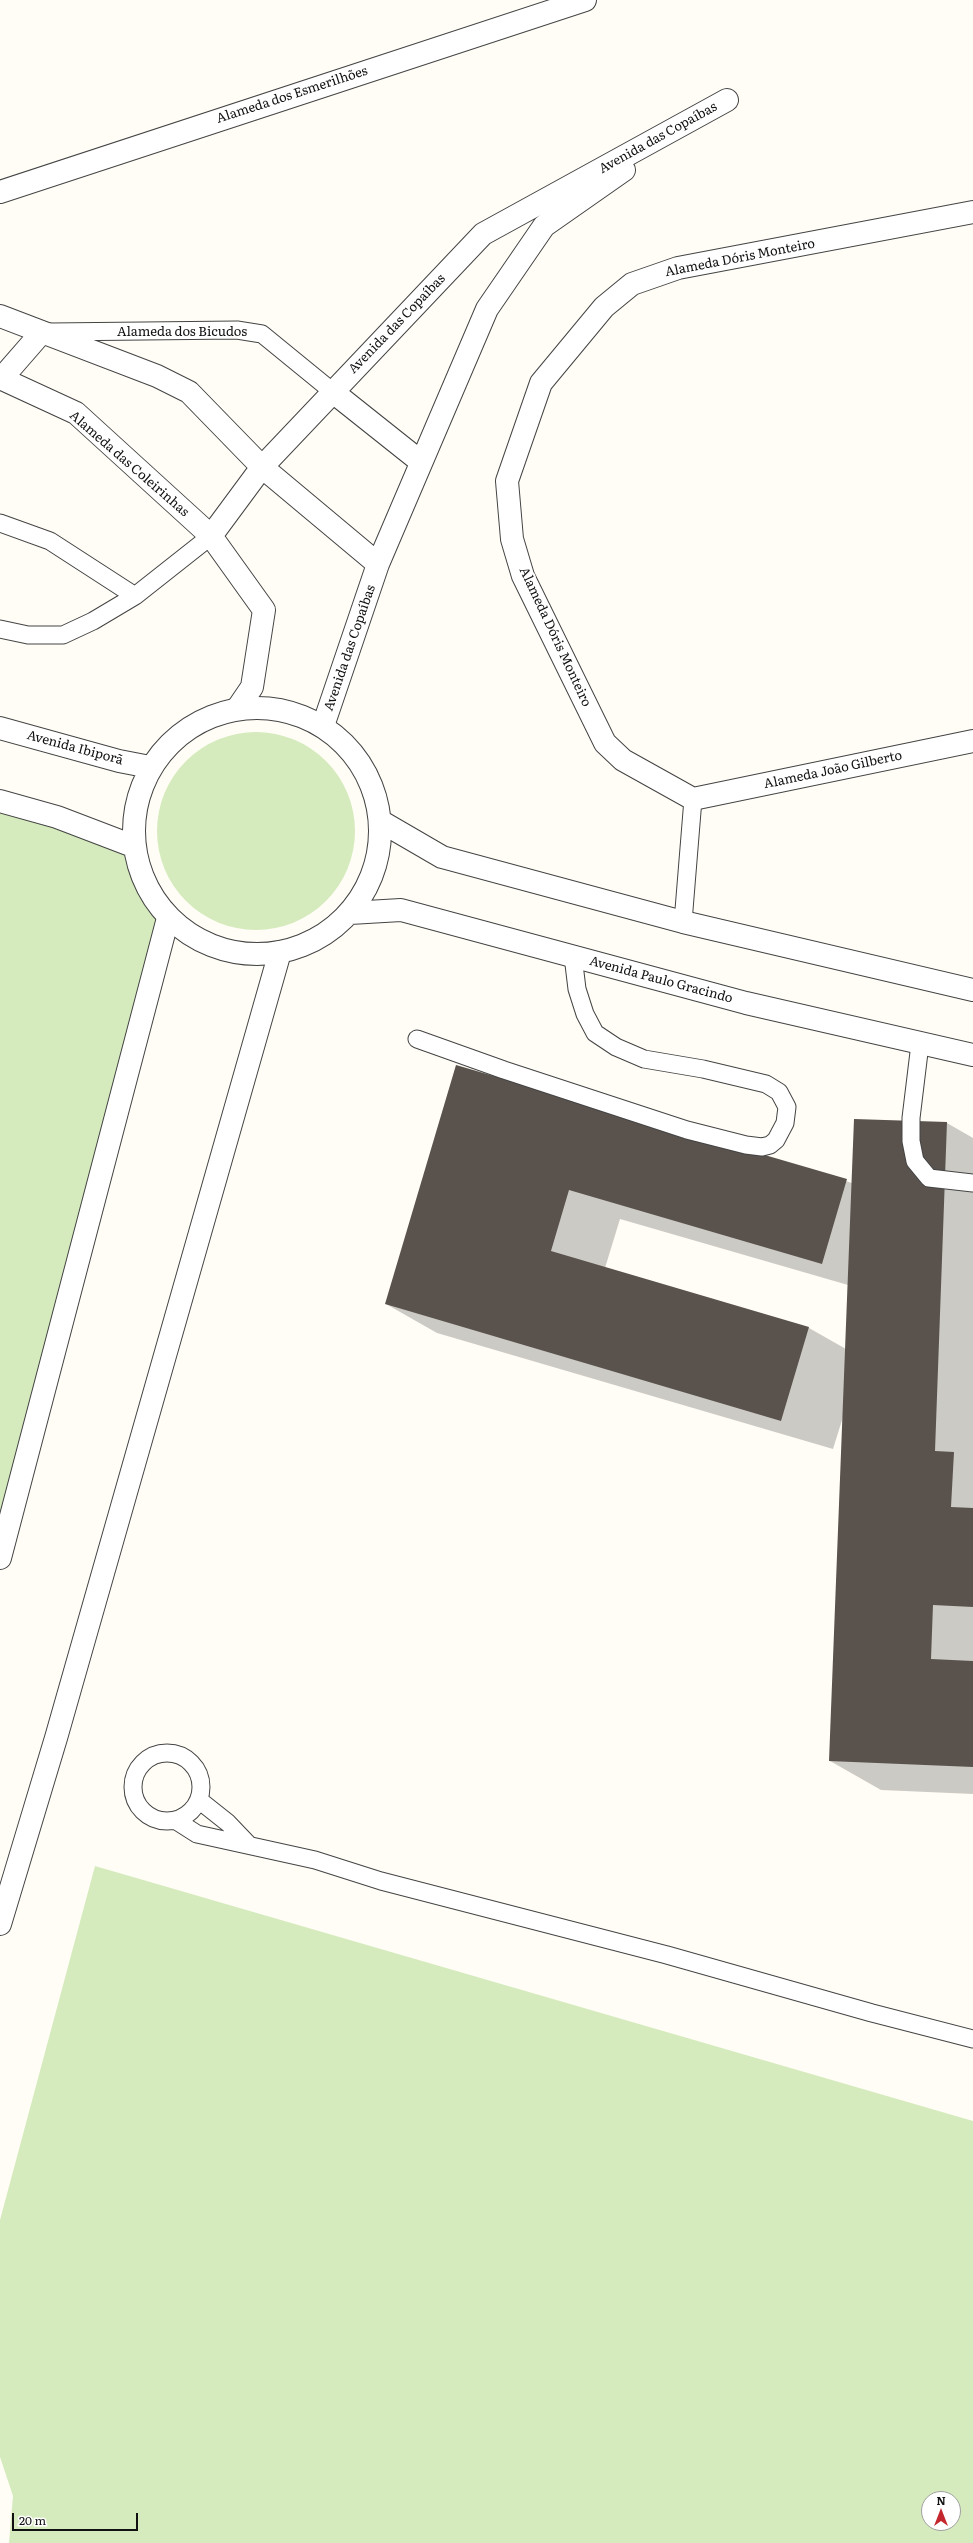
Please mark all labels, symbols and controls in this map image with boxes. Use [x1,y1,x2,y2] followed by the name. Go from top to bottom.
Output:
[214,63,370,127] street label: Alameda dos Esmerilhões
[596,99,720,177] street label: Avenida das Copaíbas
[664,236,816,280] street label: Alameda Dóris Monteiro
[345,271,449,377] street label: Avenida das Copaíbas
[117,324,247,340] street label: Alameda dos Bicudos
[66,408,192,520] street label: Alameda das Coleirinhas
[516,565,594,709] street label: Alameda Dóris Monteiro
[321,583,379,713] street label: Avenida das Copaíbas
[25,728,125,768] street label: Avenida Ibiporã
[762,748,904,792] street label: Alameda João Gilberto
[588,953,734,1007] street label: Avenida Paulo Gracindo
[921,2491,961,2531] north arrow
[936,2492,946,2508] text: N
[14,2505,140,2531] scale bar
[19,2511,46,2529] text: 20 m

